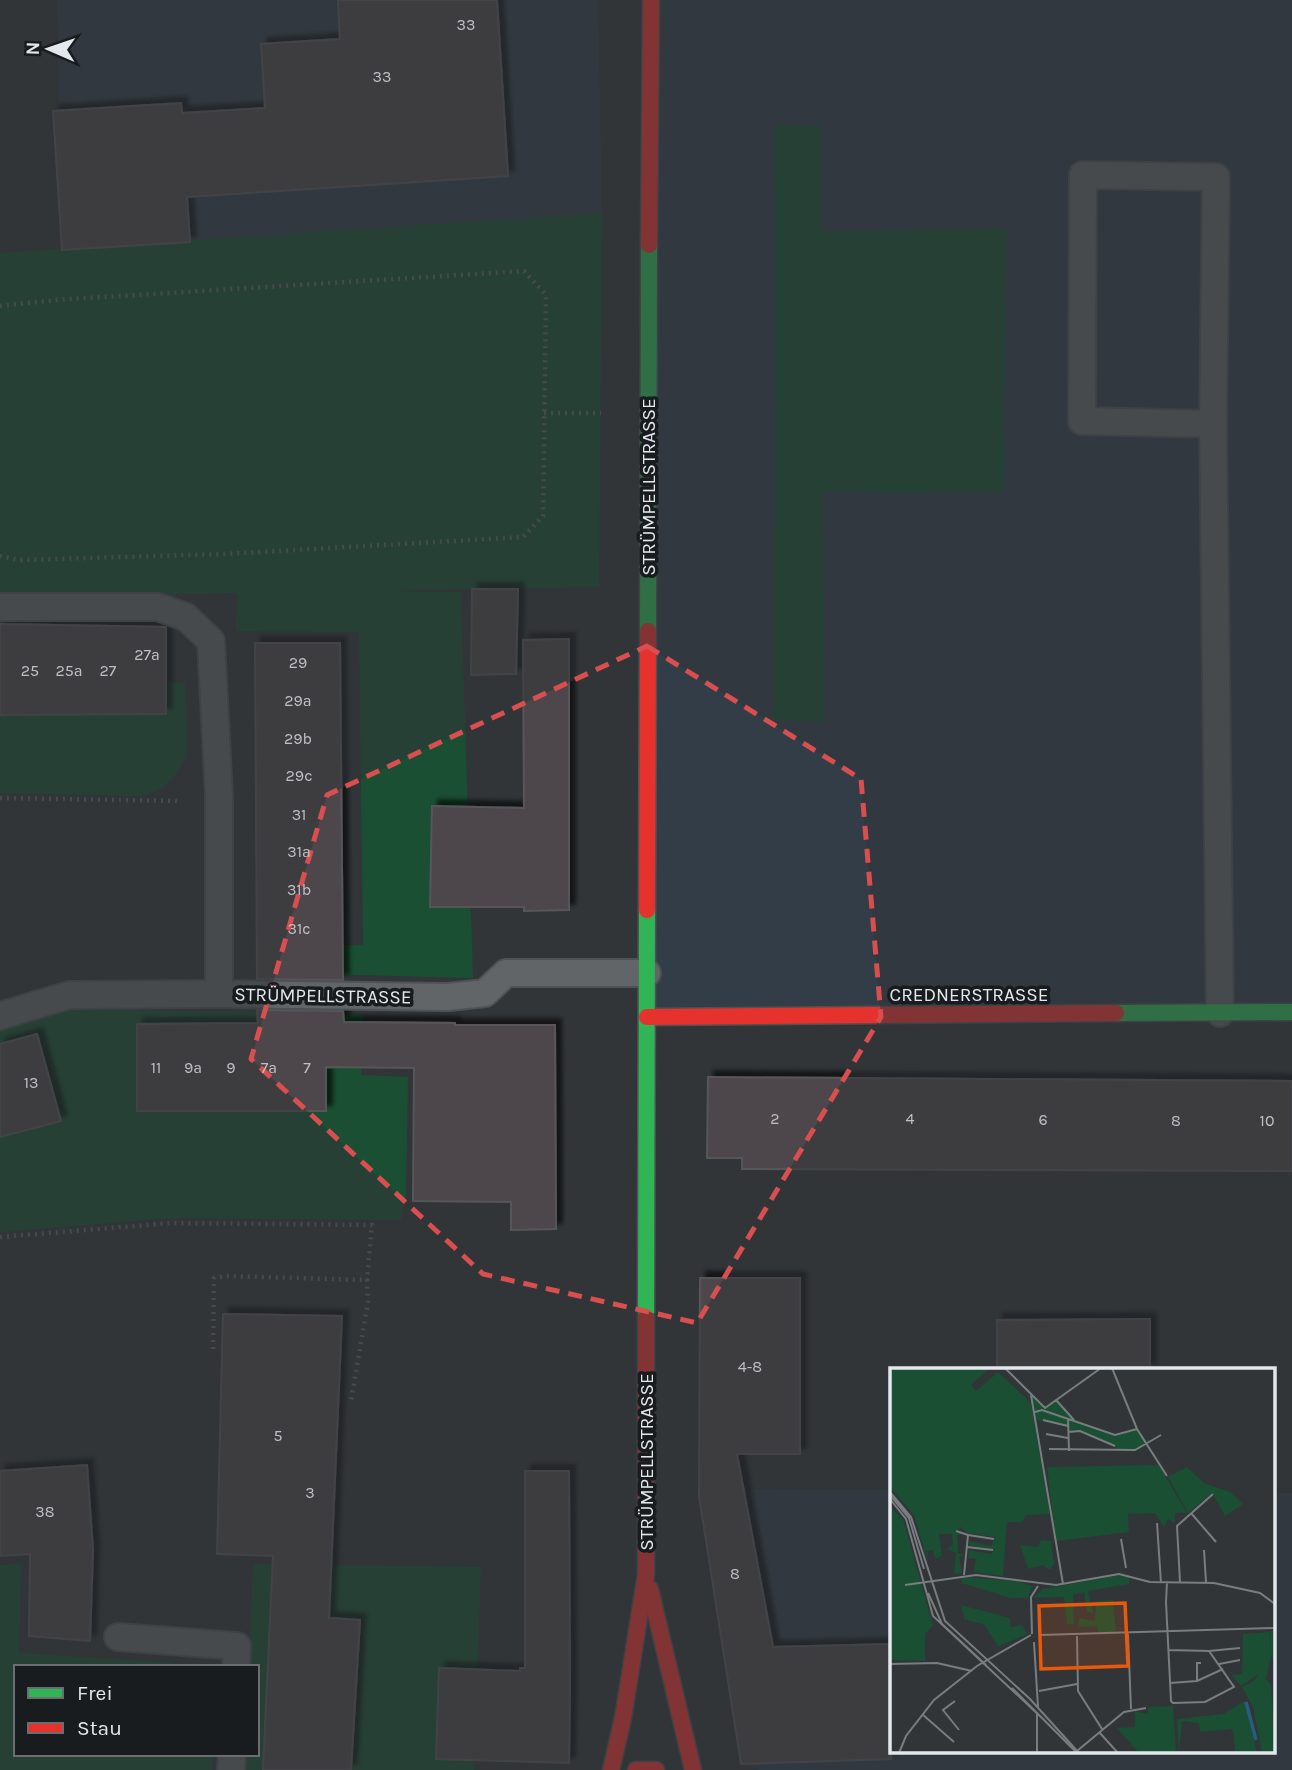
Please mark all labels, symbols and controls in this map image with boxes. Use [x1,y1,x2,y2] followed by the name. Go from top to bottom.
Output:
[14,14,84,84] north arrow
[457,15,475,34] house number: 33
[22,41,44,56] text: N
[373,67,391,86] house number: 33
[638,398,660,576] street label: STRÜMPELLSTRASSE
[134,645,160,664] house number: 27a
[289,653,307,672] house number: 29
[21,661,39,680] house number: 25
[55,661,83,680] house number: 25a
[100,661,117,680] house number: 27
[284,691,312,710] house number: 29a
[284,729,312,748] house number: 29b
[286,766,312,785] house number: 29c
[292,805,306,824] house number: 31
[287,842,311,861] house number: 31a
[287,880,311,899] house number: 31b
[288,919,311,938] house number: 31c
[234,983,412,1009] street label: STRÜMPELLSTRASSE
[889,984,1049,1006] street label: CREDNERSTRASSE
[151,1058,161,1077] house number: 11
[184,1058,202,1077] house number: 9a
[226,1058,236,1077] house number: 9
[261,1058,277,1077] house number: 7a
[303,1058,311,1077] house number: 7
[24,1073,38,1092] house number: 13
[770,1109,780,1128] house number: 2
[906,1109,915,1128] house number: 4
[1038,1110,1048,1129] house number: 6
[1171,1111,1181,1130] house number: 8
[1260,1111,1274,1130] house number: 10
[738,1357,762,1376] house number: 4-8
[890,1368,1274,1752] inset map
[636,1373,658,1551] street label: STRÜMPELLSTRASSE
[273,1426,283,1445] house number: 5
[305,1483,315,1502] house number: 3
[35,1502,55,1521] house number: 38
[730,1564,740,1583] house number: 8
[14,1665,259,1756] legend
[77,1681,113,1705] text: Frei
[77,1716,122,1740] text: Stau

